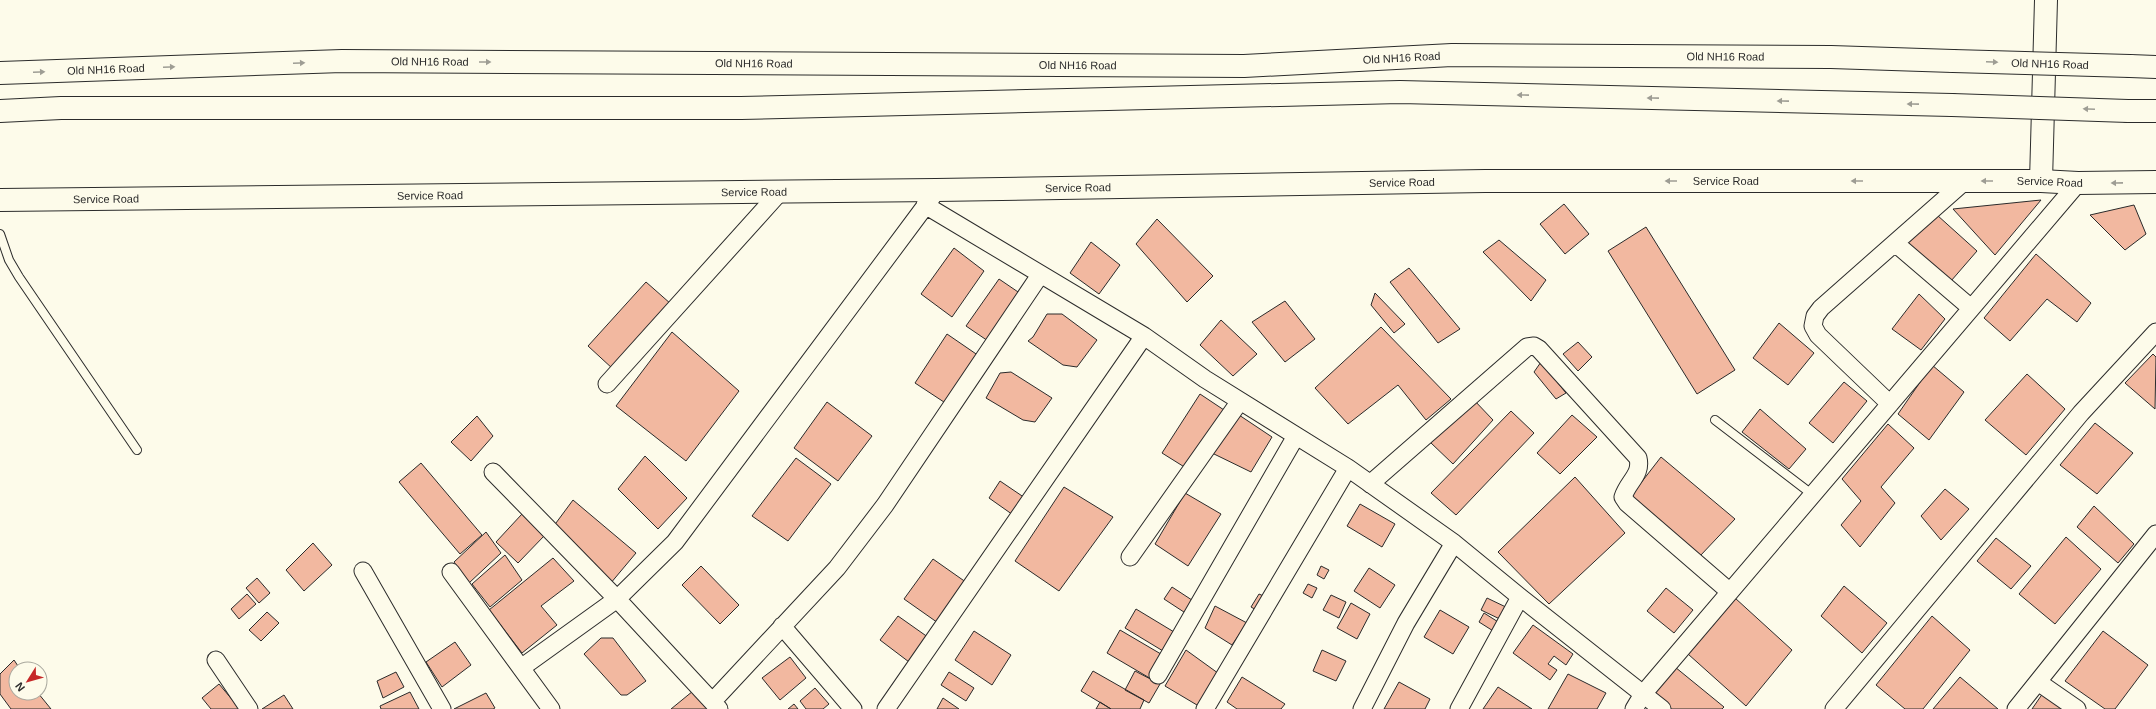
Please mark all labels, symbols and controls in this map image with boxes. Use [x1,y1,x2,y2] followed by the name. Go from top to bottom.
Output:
[1362,50,1441,66] street label: Old NH16 Road
[1687,50,1764,63] street label: Old NH16 Road
[391,55,469,68] street label: Old NH16 Road
[715,57,793,69] street label: Old NH16 Road
[2011,57,2089,71] street label: Old NH16 Road
[479,59,492,65] one-way arrow
[1039,59,1117,71] street label: Old NH16 Road
[1986,59,1998,66] one-way arrow
[293,60,306,66] one-way arrow
[67,62,145,77] street label: Old NH16 Road
[163,64,175,71] one-way arrow
[33,69,46,75] one-way arrow
[1516,92,1529,98] one-way arrow
[1646,95,1659,101] one-way arrow
[1776,98,1789,104] one-way arrow
[1906,101,1919,107] one-way arrow
[2083,106,2095,113] one-way arrow
[1693,175,1759,187] street label: Service Road
[2017,175,2083,189] street label: Service Road
[1369,176,1435,189] street label: Service Road
[1664,178,1677,184] one-way arrow
[1850,178,1863,184] one-way arrow
[1980,178,1993,184] one-way arrow
[2111,179,2123,186] one-way arrow
[1045,181,1111,194] street label: Service Road
[721,186,787,198] street label: Service Road
[397,189,463,202] street label: Service Road
[73,193,139,205] street label: Service Road
[8,661,48,701] north arrow
[13,680,27,694] text: N

